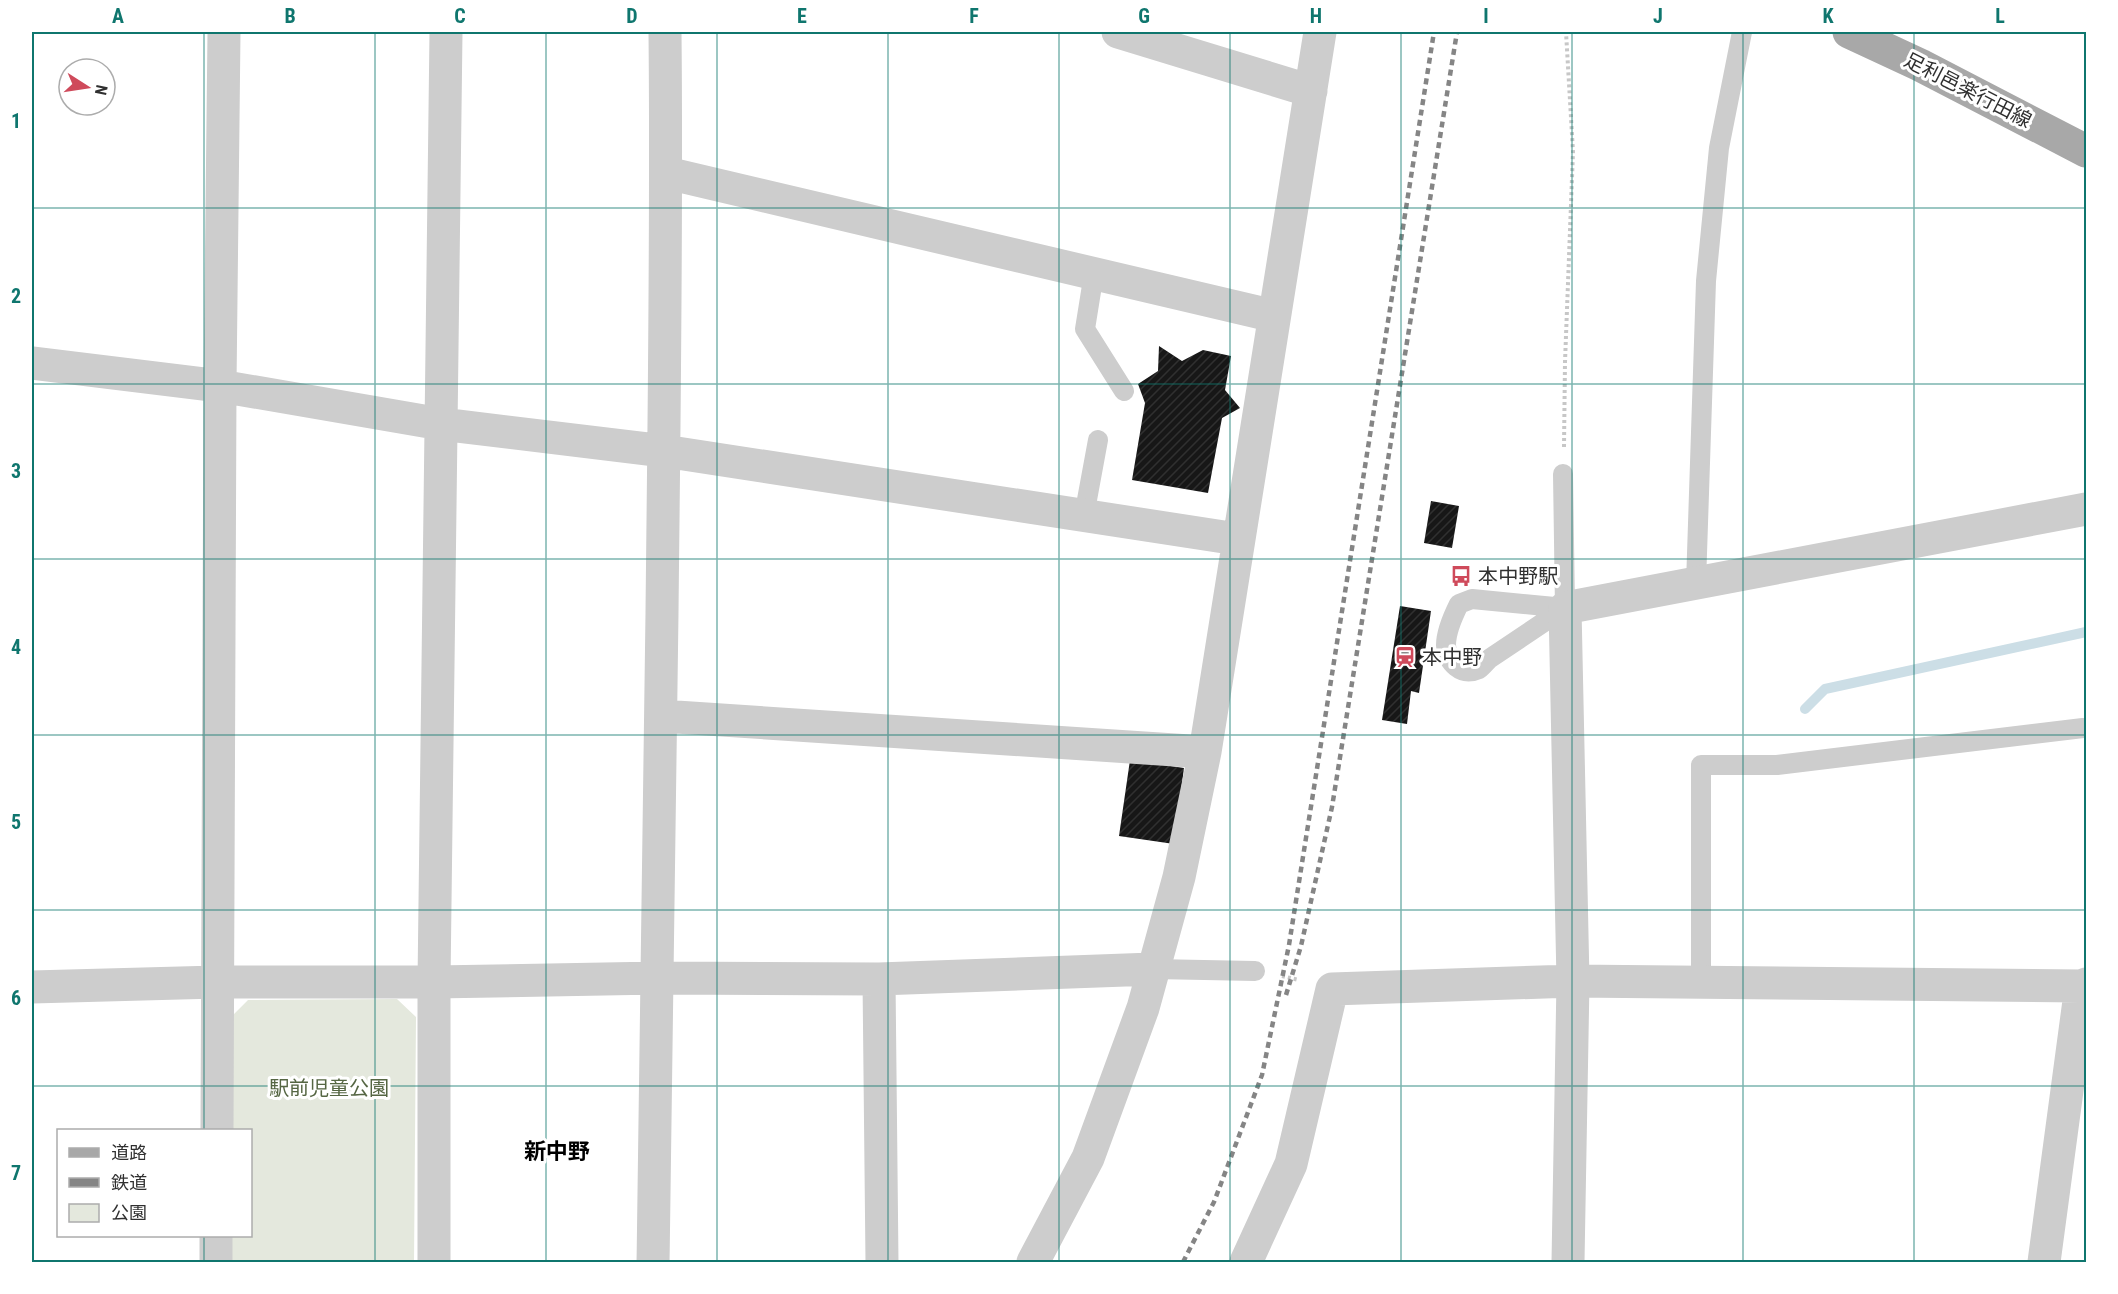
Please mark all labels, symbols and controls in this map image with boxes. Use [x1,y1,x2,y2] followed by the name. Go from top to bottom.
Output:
[112,4,124,28] text: A
[284,4,296,28] text: B
[454,4,466,28] text: C
[626,4,638,28] text: D
[797,4,807,28] text: E
[969,4,979,28] text: F
[1138,4,1150,28] text: G
[1310,4,1322,28] text: H
[1483,4,1489,28] text: I
[1653,4,1663,28] text: J
[1822,4,1834,28] text: K
[1995,4,2005,28] text: L
[1900,48,2036,132] street label: 足利邑楽行田線
[57,57,117,117] north arrow
[91,83,111,97] text: N
[11,109,21,133] text: 1
[11,284,21,308] text: 2
[11,459,21,483] text: 3
[1449,564,1473,588] bus stop icon: 本中野駅
[1478,564,1558,588] place label: 本中野駅
[11,635,21,659] text: 4
[1393,645,1417,669] station icon: 本中野
[1422,645,1482,669] place label: 本中野
[11,810,21,834] text: 5
[11,986,21,1010] text: 6
[269,1076,389,1100] park label: 駅前児童公園
[57,1129,252,1237] legend
[524,1139,590,1164] district label: 新中野
[111,1142,147,1163] text: 道路
[11,1161,21,1185] text: 7
[111,1172,147,1193] text: 鉄道
[111,1202,147,1223] text: 公園

